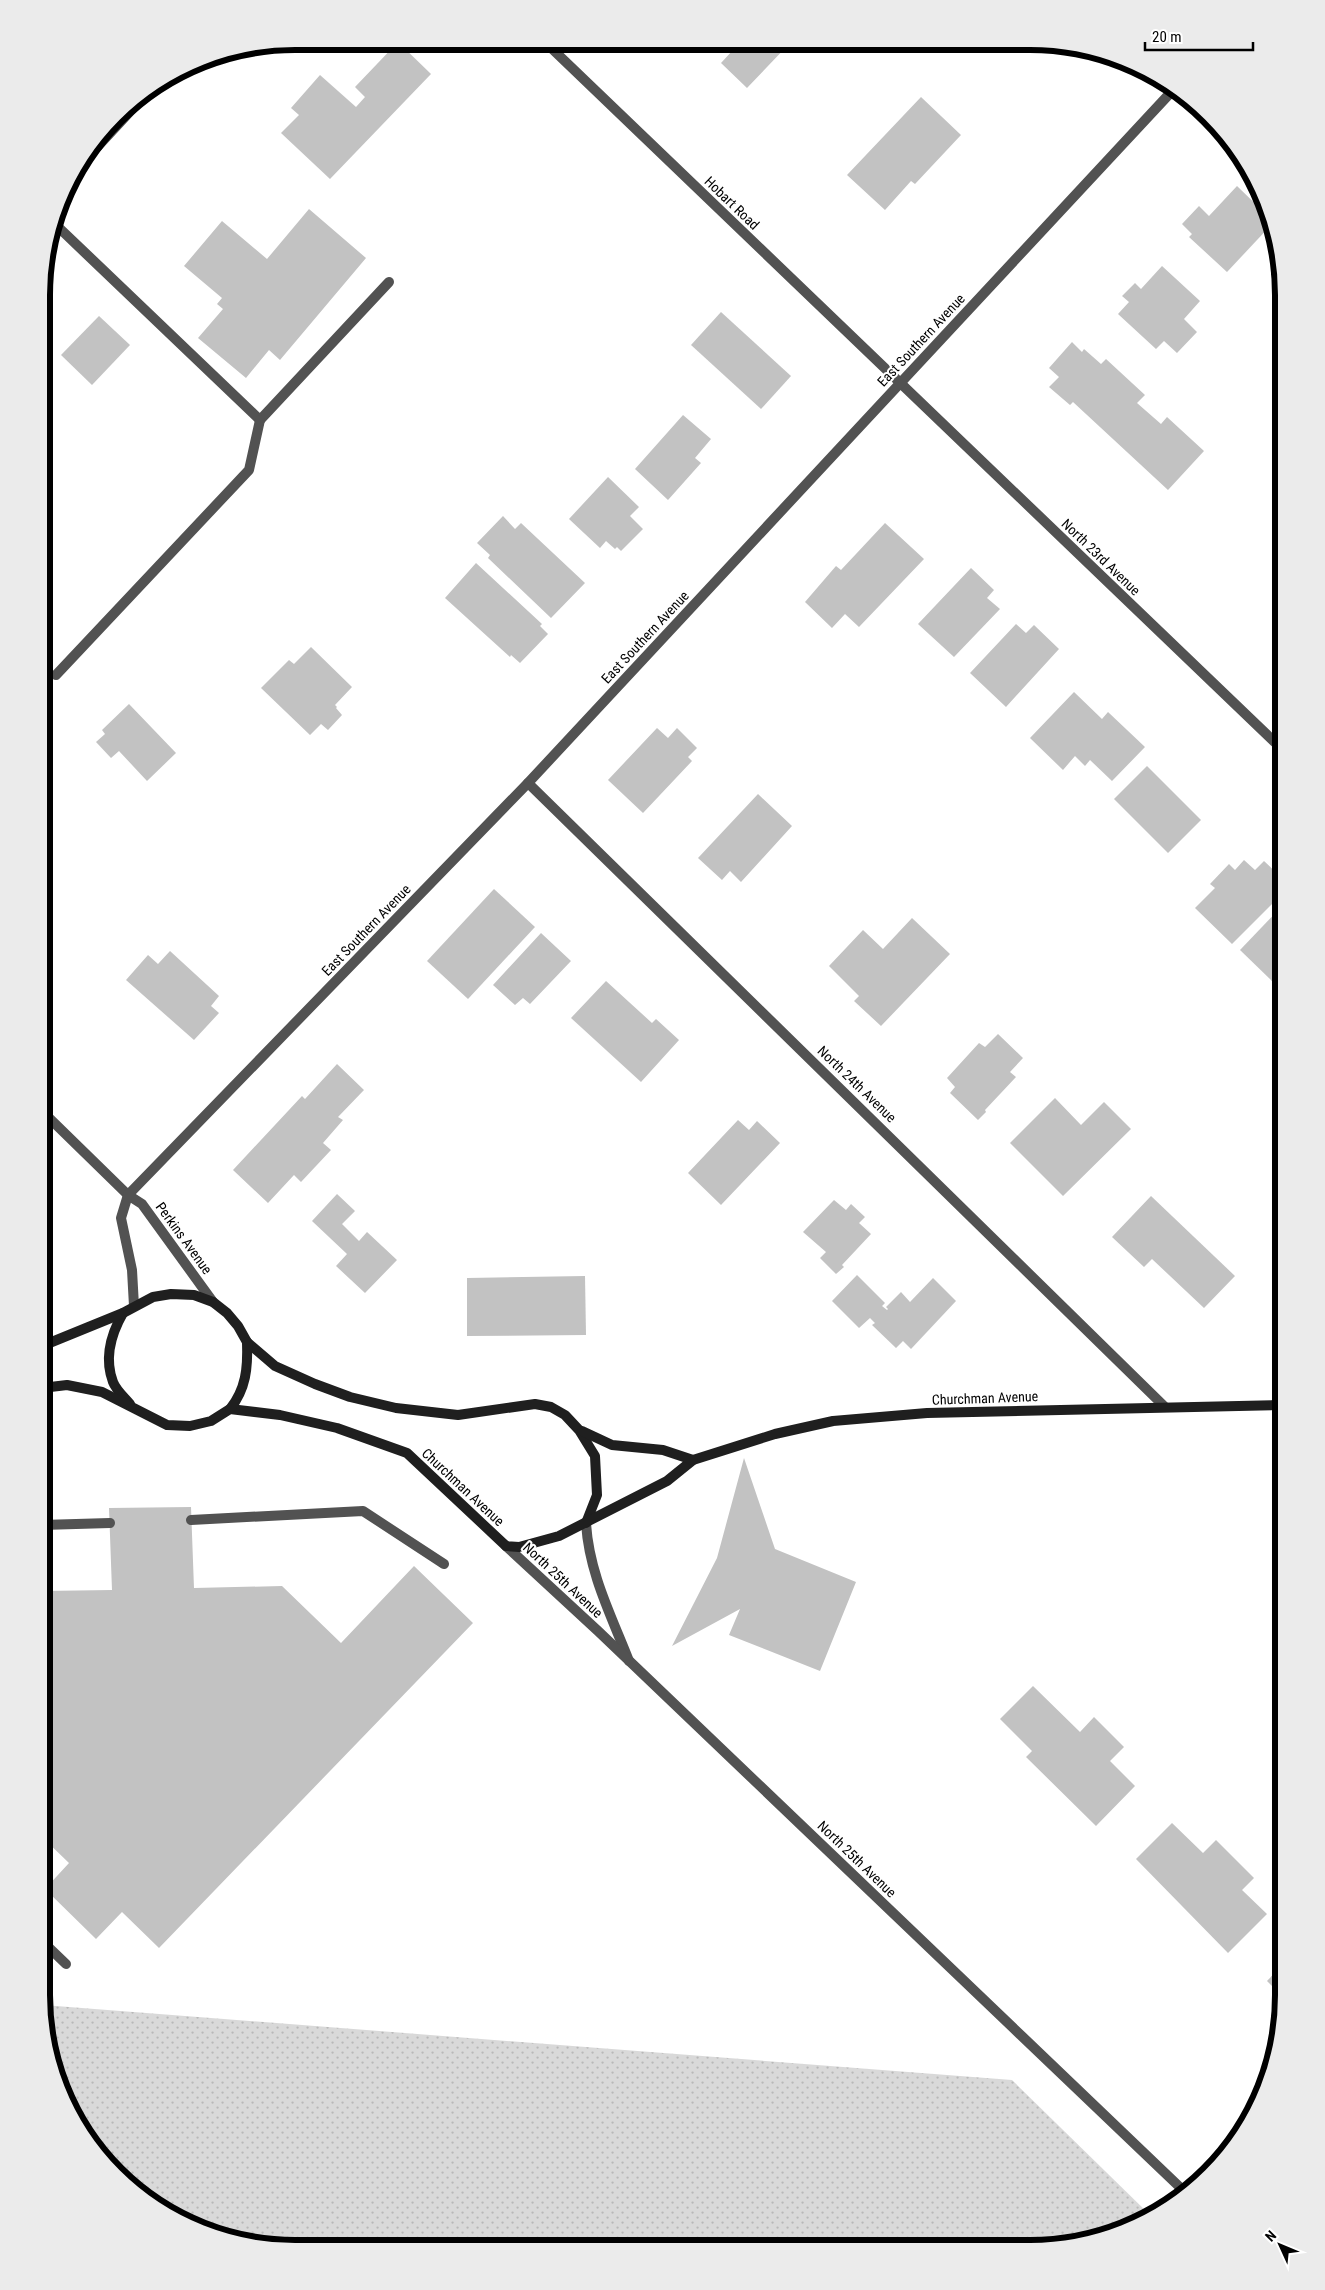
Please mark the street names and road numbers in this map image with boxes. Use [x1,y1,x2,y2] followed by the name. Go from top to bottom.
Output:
[701,173,763,233] street label: Hobart Road
[874,290,968,390] street label: East Southern Avenue
[1058,516,1144,599] street label: North 23rd Avenue
[598,587,692,687] street label: East Southern Avenue
[318,881,414,979] street label: East Southern Avenue
[815,1043,900,1126] street label: North 24th Avenue
[153,1199,216,1277] street label: Perkins Avenue
[932,1388,1039,1408] street label: Churchman Avenue
[419,1445,508,1529] street label: Churchman Avenue
[520,1539,606,1621] street label: North 25th Avenue
[815,1818,900,1901] street label: North 25th Avenue

